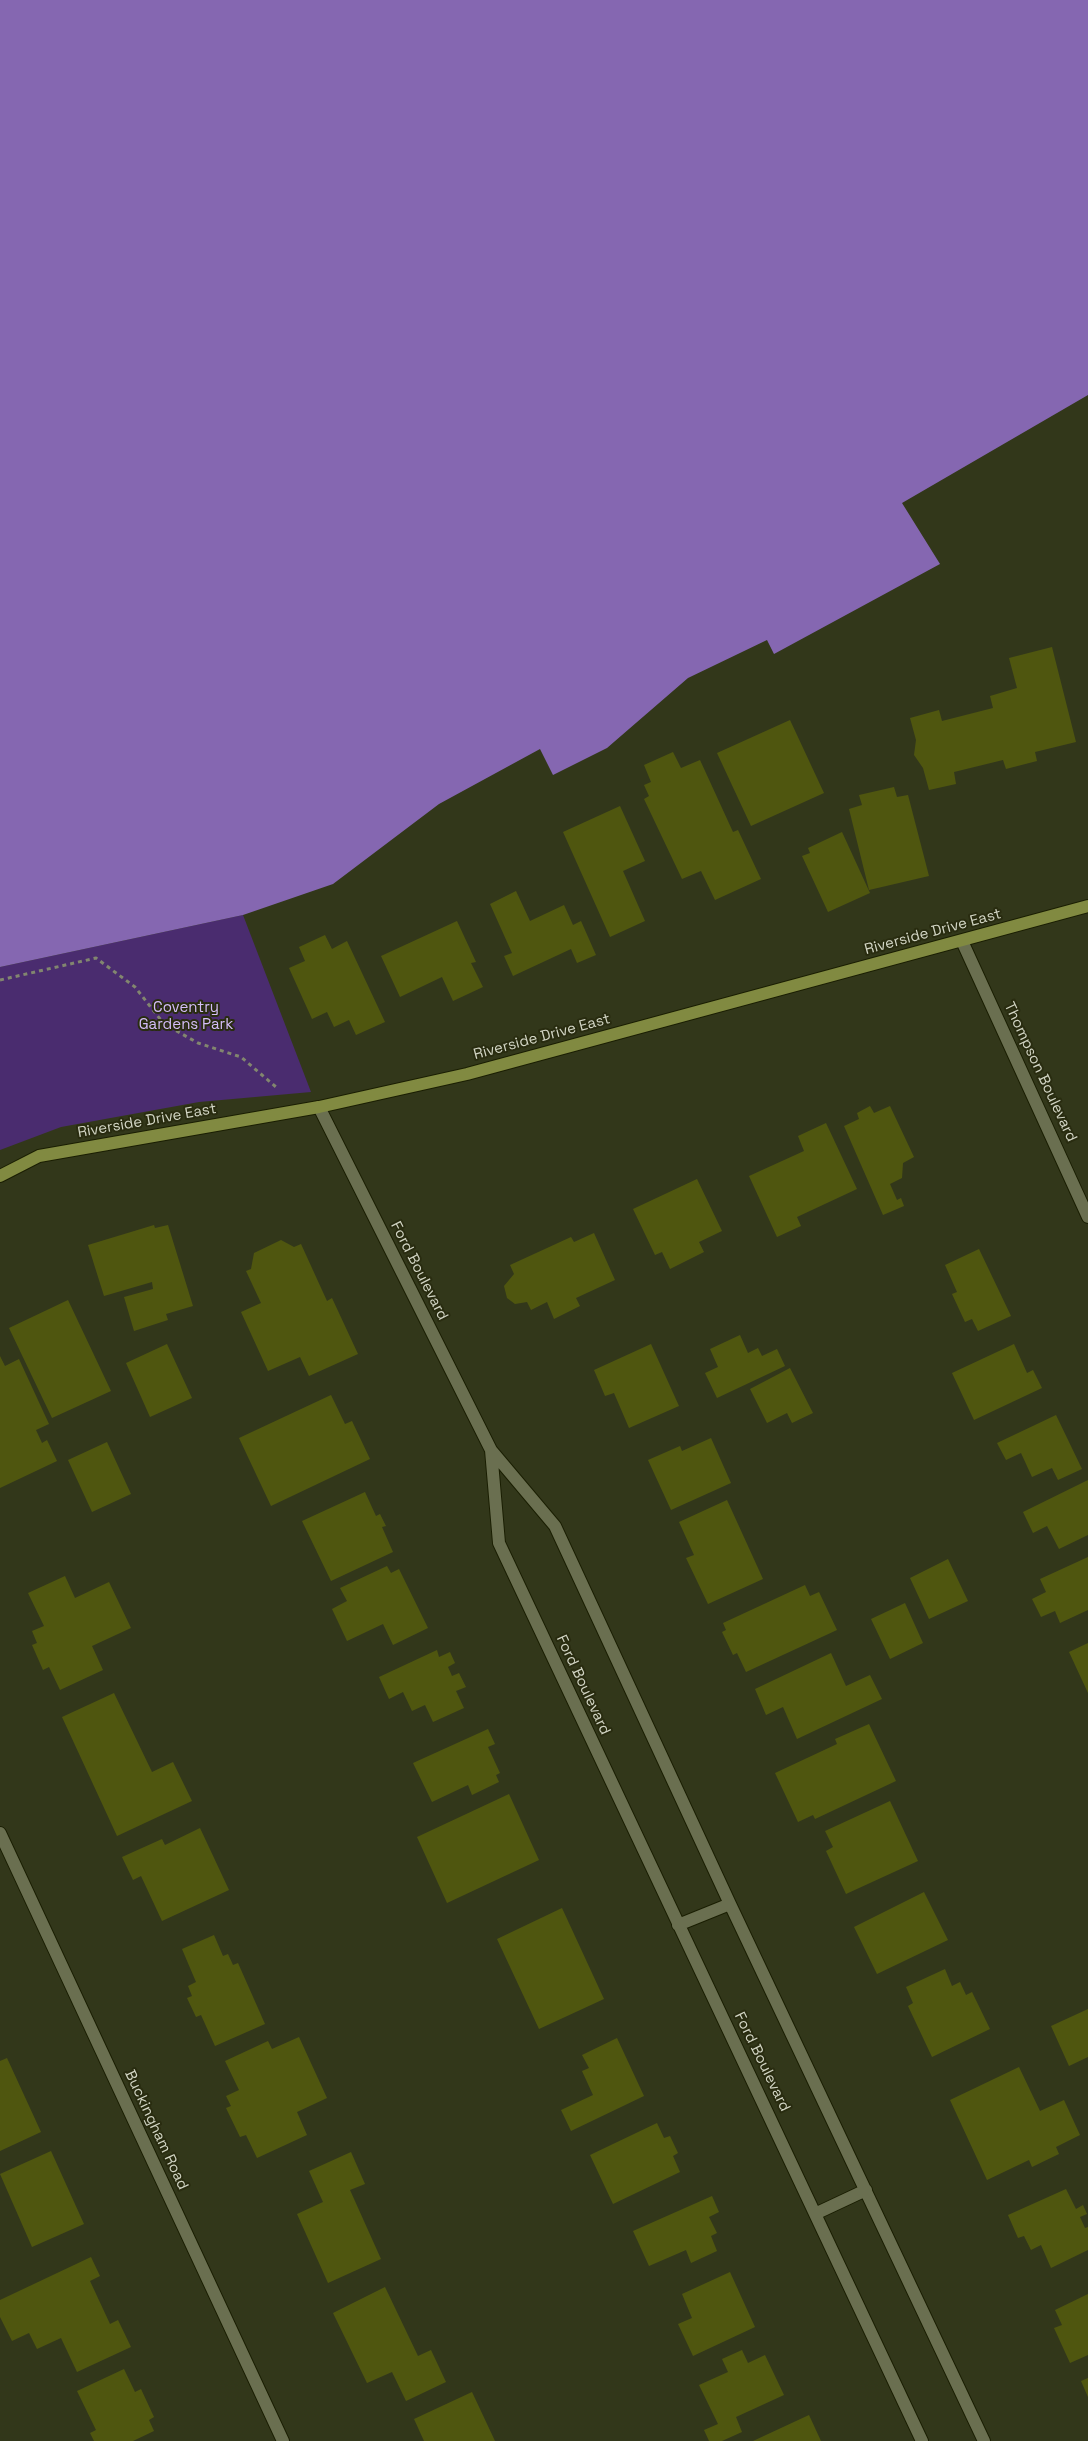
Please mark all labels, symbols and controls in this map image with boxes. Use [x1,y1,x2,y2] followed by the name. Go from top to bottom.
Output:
[863,905,1003,959] street label: Riverside Drive East
[139,999,233,1034] park label: Coventry Gardens Park
[1000,999,1080,1145] street label: Thompson Boulevard
[472,1010,612,1064] street label: Riverside Drive East
[76,1100,218,1142] street label: Riverside Drive East
[386,1219,452,1323] street label: Ford Boulevard
[552,1632,614,1738] street label: Ford Boulevard
[730,2009,794,2115] street label: Ford Boulevard
[120,2067,192,2193] street label: Buckingham Road

